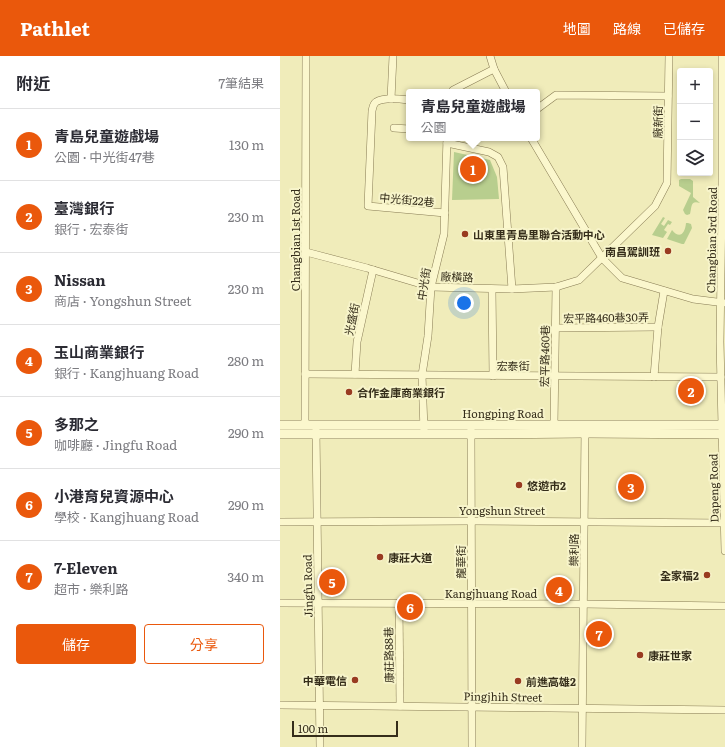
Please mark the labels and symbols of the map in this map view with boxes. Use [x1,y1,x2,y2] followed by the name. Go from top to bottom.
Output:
[649,105,665,139] street label: 廠新街
[460,154,486,184] pin: 1
[702,186,720,293] street label: Changbian 3rd Road
[287,189,303,291] street label: Changbian 1st Road
[379,189,435,209] street label: 中光街22巷
[473,226,605,242] place label: 山東里青島里聯合活動中心
[460,229,470,239] marker: 山東里青島里聯合活動中心
[605,243,660,259] place label: 南昌駕訓班
[663,246,673,256] marker: 南昌駕訓班
[413,266,433,302] street label: 中光街
[440,267,474,285] street label: 廠橫路
[454,293,474,313] your location
[340,301,362,337] street label: 光盛街
[563,308,649,326] street label: 宏平路460巷30弄
[535,325,553,387] street label: 宏平路460巷
[497,357,530,373] street label: 宏泰街
[678,376,704,406] pin: 2
[357,384,445,400] place label: 合作金庫商業銀行
[344,387,354,397] marker: 合作金庫商業銀行
[462,405,544,421] street label: Hongping Road
[704,453,722,523] street label: Dapeng Road
[618,472,644,502] pin: 3
[527,477,566,493] place label: 悠遊市2
[514,480,524,490] marker: 悠遊市2
[459,502,546,518] street label: Yongshun Street
[565,533,581,567] street label: 樂利路
[452,546,468,579] street label: 龍華街
[388,549,433,565] place label: 康莊大道
[375,552,385,562] marker: 康莊大道
[298,554,316,618] street label: Jingfu Road
[319,567,345,597] pin: 5
[660,567,699,583] place label: 全家福2
[702,570,712,580] marker: 全家福2
[546,575,572,605] pin: 4
[445,585,538,601] street label: Kangjhuang Road
[397,592,423,622] pin: 6
[586,619,612,649] pin: 7
[380,627,396,683] street label: 康莊路88巷
[648,647,692,663] place label: 康莊世家
[635,650,645,660] marker: 康莊世家
[303,672,347,688] place label: 中華電信
[526,673,576,689] place label: 前進高雄2
[350,675,360,685] marker: 中華電信
[513,676,523,686] marker: 前進高雄2
[463,687,543,705] street label: Pingjhih Street
[292,719,398,738] scale bar

